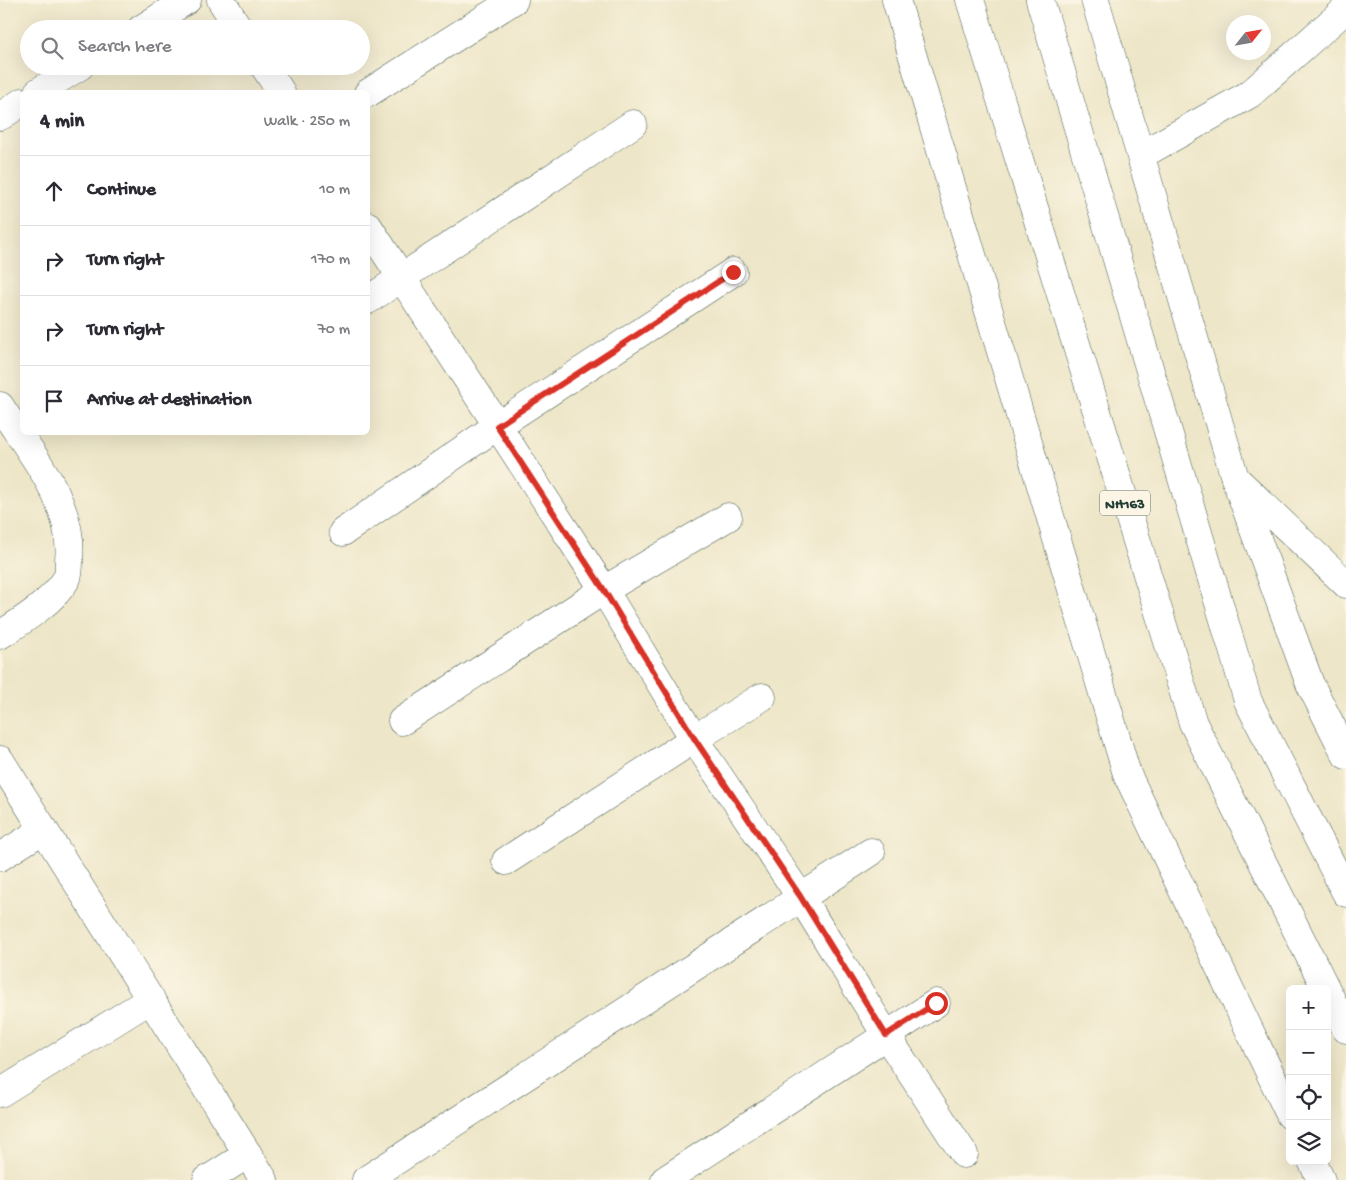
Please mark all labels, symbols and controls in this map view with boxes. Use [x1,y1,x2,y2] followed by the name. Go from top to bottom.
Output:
[1226,15,1271,60] north arrow
[20,20,370,75] search box
[38,34,66,62] icon: search
[78,36,172,59] text: Search here
[40,110,84,135] text: 4 min
[264,113,350,132] text: Walk · 250 m
[40,177,68,205] icon: ahead
[87,179,156,202] text: Continue
[319,181,350,200] text: 10 m
[40,247,68,275] icon: right
[87,249,163,272] text: Turn right
[311,251,350,270] text: 170 m
[722,261,745,284] route end
[40,317,68,345] icon: right
[87,319,163,342] text: Turn right
[317,321,350,340] text: 70 m
[40,387,68,415] icon: arrive
[87,389,251,412] text: Arrive at destination
[1100,490,1150,516] road number: NH163
[1286,985,1331,1165] map controls
[1286,985,1331,1030] button: +
[925,992,948,1015] route start
[1286,1030,1331,1075] button: −
[1286,1075,1331,1120] button: locate
[1286,1120,1331,1165] button: layers

